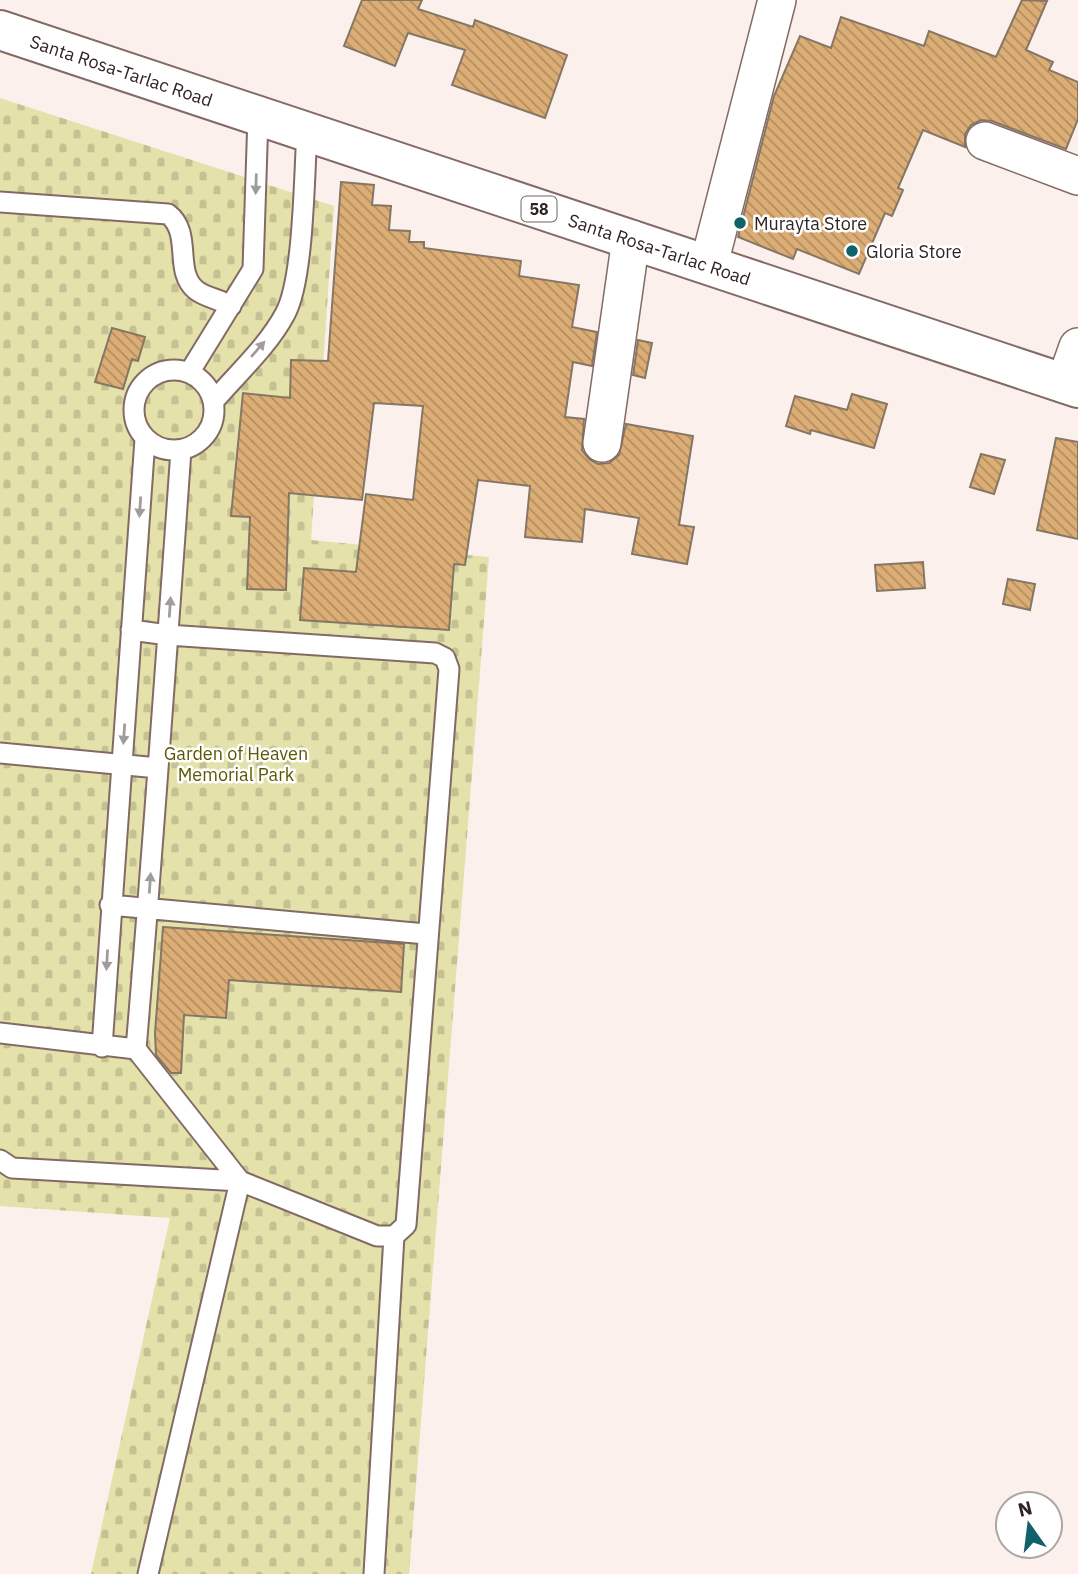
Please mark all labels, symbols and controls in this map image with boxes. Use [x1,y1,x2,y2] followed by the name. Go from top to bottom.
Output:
[27,29,216,111] street label: Santa Rosa-Tarlac Road
[250,174,261,196] one-way arrow
[522,196,556,222] road number: 58
[565,208,754,290] street label: Santa Rosa-Tarlac Road
[754,212,867,235] place label: Murayta Store
[732,215,748,231] marker: Murayta Store
[866,240,962,263] place label: Gloria Store
[844,243,860,259] marker: Gloria Store
[250,340,266,358] one-way arrow
[134,496,145,518] one-way arrow
[164,596,175,618] one-way arrow
[118,723,129,745] one-way arrow
[164,742,308,786] park label: Garden of Heaven Memorial Park
[145,872,156,894] one-way arrow
[102,950,113,972] one-way arrow
[994,1490,1064,1560] north arrow
[1015,1495,1034,1522] text: N

